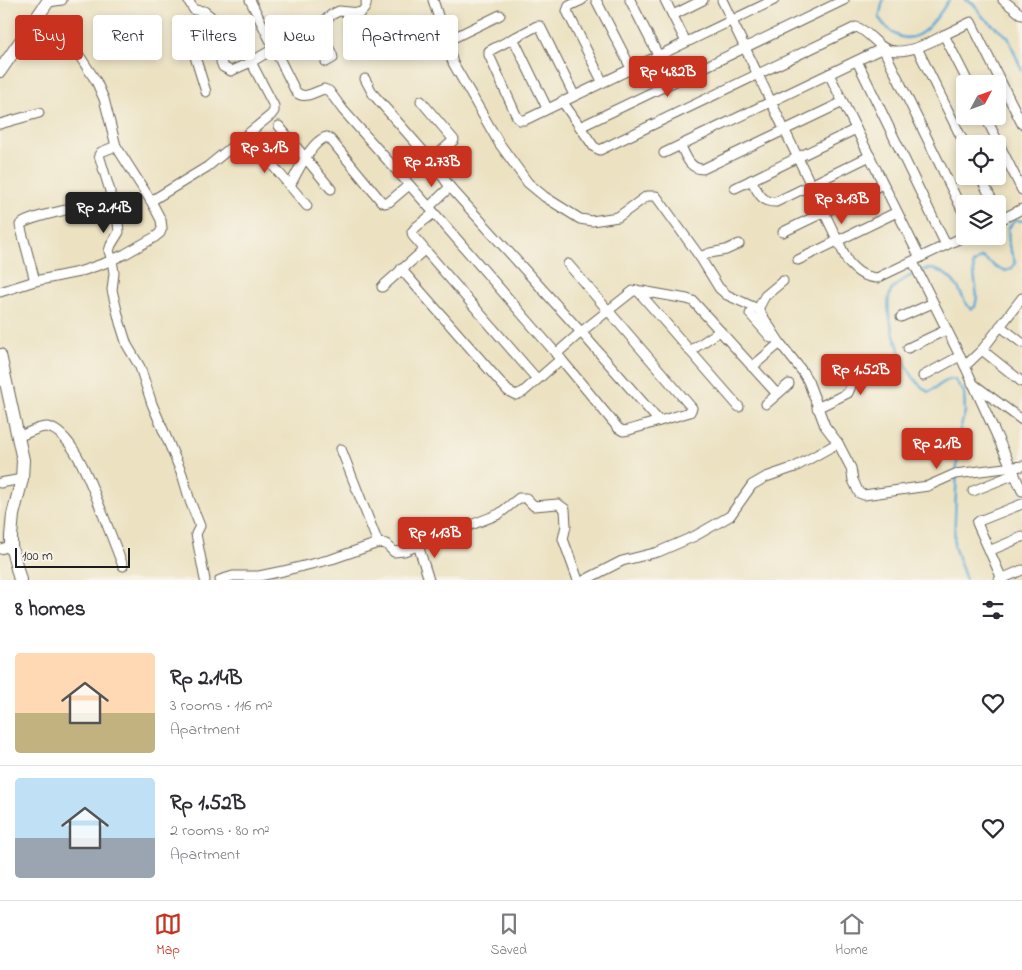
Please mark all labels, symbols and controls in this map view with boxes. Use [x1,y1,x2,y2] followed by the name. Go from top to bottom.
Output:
[15,15,83,60] chip: Buy
[93,15,162,60] chip: Rent
[172,15,255,60] chip: Filters
[265,15,333,60] chip: New
[343,15,458,60] chip: Apartment
[616,56,720,98] pin: Rp 4.82B
[640,60,696,84] text: Rp 4.82B
[956,75,1006,125] north arrow
[956,75,1006,245] map controls
[219,132,311,174] pin: Rp 3.1B
[956,135,1006,185] button: locate
[241,136,289,160] text: Rp 3.1B
[380,146,484,188] pin: Rp 2.73B
[404,150,460,174] text: Rp 2.73B
[790,182,894,225] pin: Rp 3.13B
[815,187,869,211] text: Rp 3.13B
[52,192,156,234] pin: Rp 2.14B
[956,195,1006,245] button: layers
[76,196,132,220] text: Rp 2.14B
[809,354,913,396] pin: Rp 1.52B
[832,358,890,382] text: Rp 1.52B
[891,428,983,470] pin: Rp 2.1B
[913,432,961,456] text: Rp 2.1B
[383,516,487,559] pin: Rp 1.13B
[409,521,461,545] text: Rp 1.13B
[15,545,130,568] scale bar
[22,546,53,567] text: 100 m
[15,595,85,625] text: 8 homes
[979,596,1007,624] icon: filters
[170,664,242,694] text: Rp 2.14B
[55,673,115,733] icon: home
[979,689,1007,717] icon: heart
[170,694,273,718] text: 3 rooms · 116 m²
[170,718,240,742] text: Apartment
[170,789,246,819] text: Rp 1.52B
[55,798,115,858] icon: home
[979,814,1007,842] icon: heart
[170,819,270,843] text: 2 rooms · 80 m²
[170,843,240,867] text: Apartment
[154,910,182,961] tab: Map
[490,910,527,961] tab: Saved
[835,910,868,961] tab: Home

